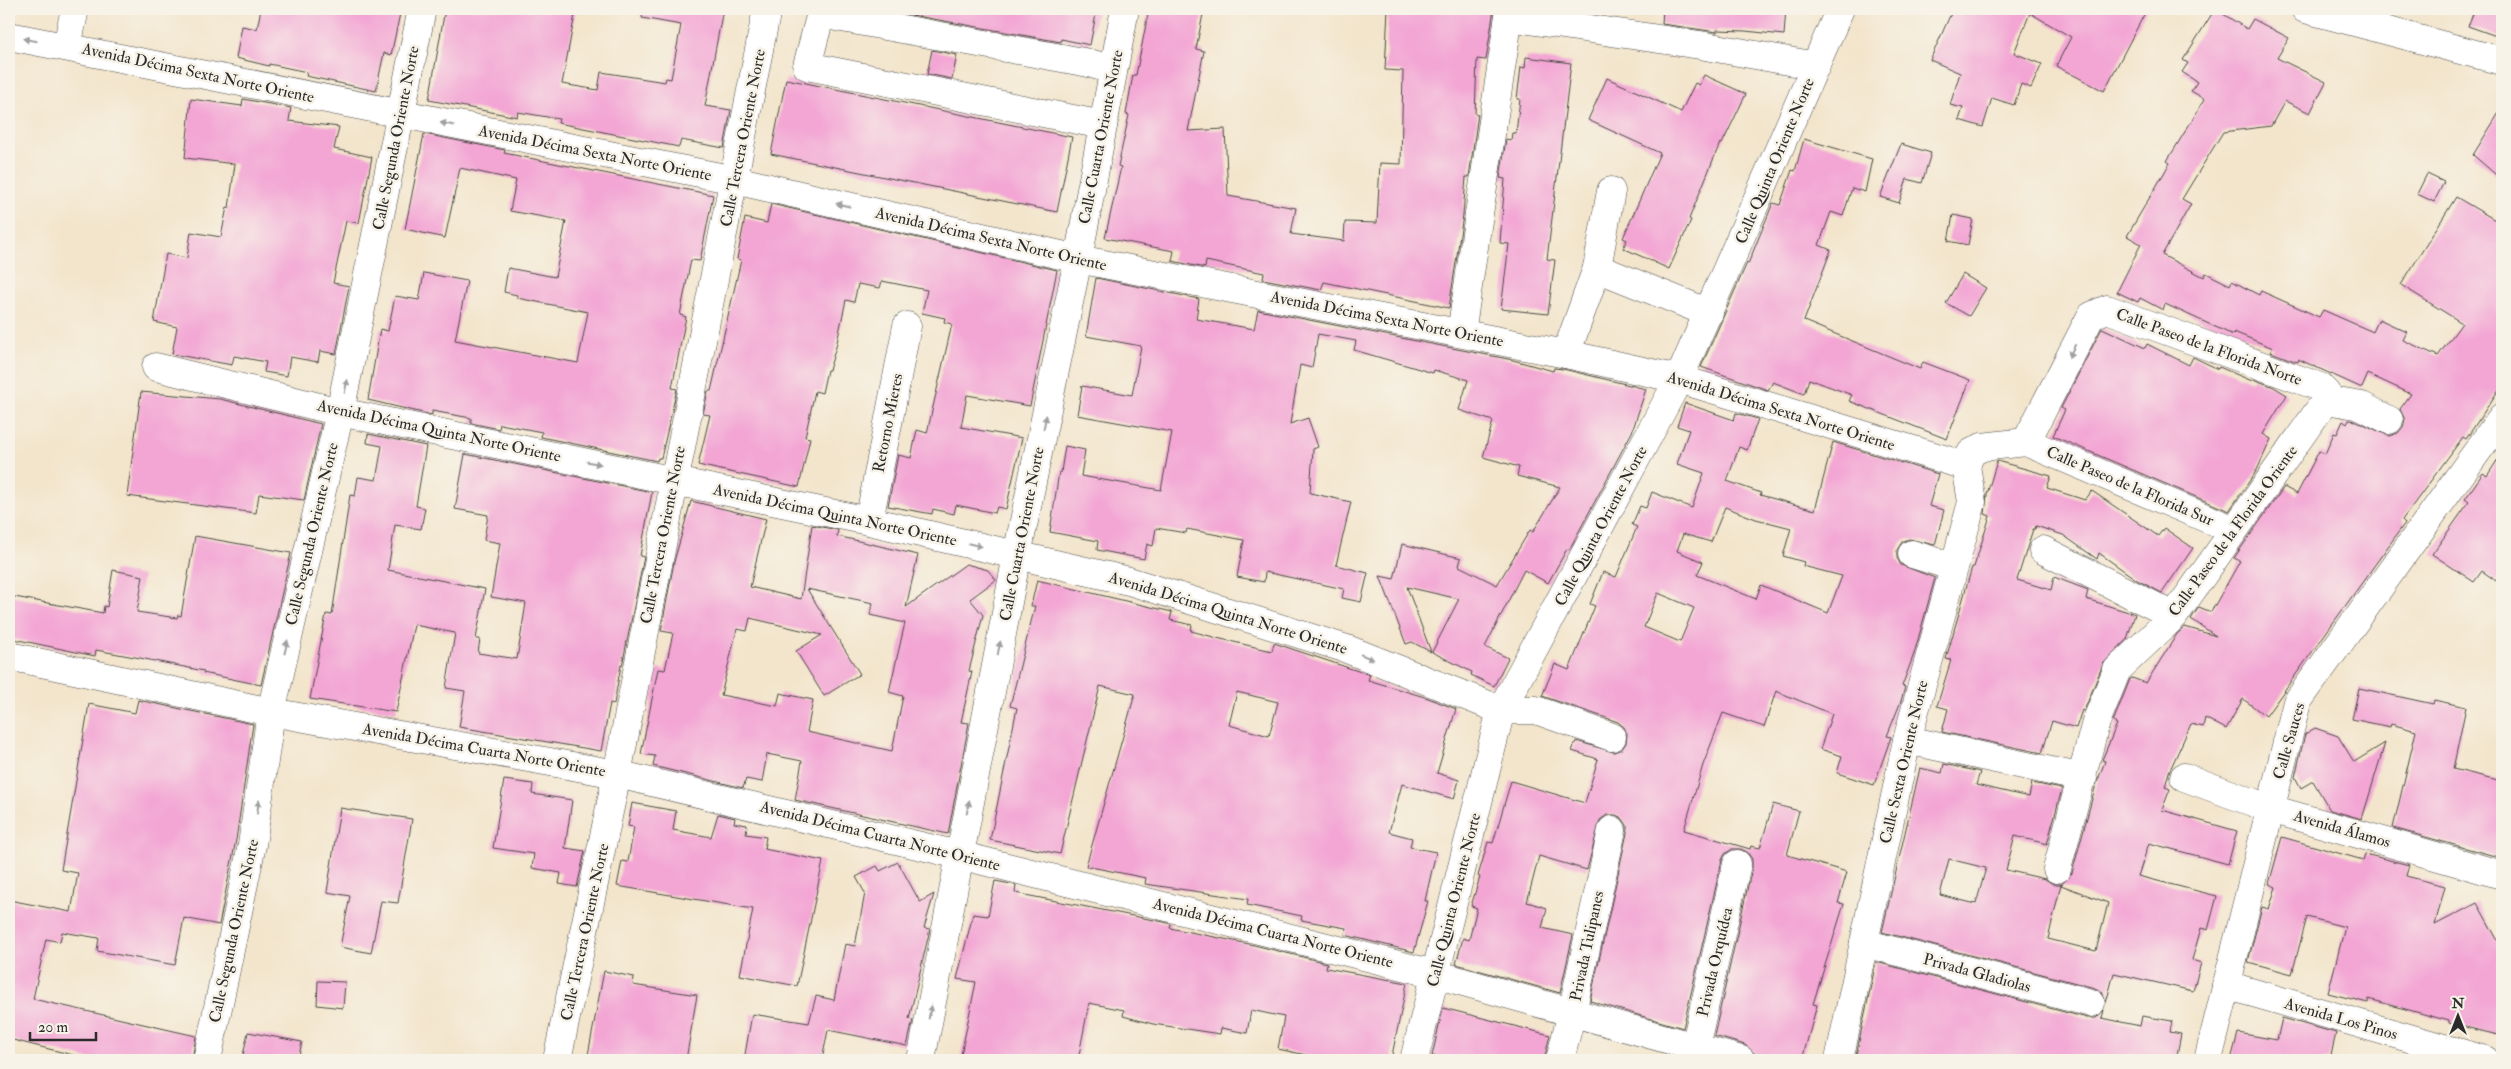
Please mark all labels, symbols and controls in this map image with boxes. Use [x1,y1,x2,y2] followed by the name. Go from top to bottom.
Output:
[22,35,38,43] one-way arrow
[79,38,316,107] street label: Avenida Décima Sexta Norte Oriente
[368,44,424,232] street label: Calle Segunda Oriente Norte
[716,47,770,229] street label: Calle Tercera Oriente Norte
[1074,48,1128,226] street label: Calle Cuarta Oriente Norte
[1731,75,1819,247] street label: Calle Quinta Oriente Norte
[439,120,454,128] one-way arrow
[476,120,713,185] street label: Avenida Décima Sexta Norte Oriente
[836,201,851,209] one-way arrow
[872,202,1109,275] street label: Avenida Décima Sexta Norte Oriente
[1268,286,1505,351] street label: Avenida Décima Sexta Norte Oriente
[2113,304,2305,390] street label: Calle Paseo de la Florida Norte
[2068,344,2076,358] one-way arrow
[1664,367,1897,455] street label: Avenida Décima Sexta Norte Oriente
[869,372,907,474] street label: Retorno Mieres
[342,377,350,393] one-way arrow
[314,395,563,467] street label: Avenida Décima Quinta Norte Oriente
[1041,414,1049,429] one-way arrow
[281,440,343,627] street label: Calle Segunda Oriente Norte
[2164,441,2302,621] street label: Calle Paseo de la Florida Oriente
[1550,442,1652,609] street label: Calle Quinta Oriente Norte
[2043,442,2217,530] street label: Calle Paseo de la Florida Sur
[636,444,690,626] street label: Calle Tercera Oriente Norte
[995,445,1049,623] street label: Calle Cuarta Oriente Norte
[586,460,602,468] one-way arrow
[710,479,959,551] street label: Avenida Décima Quinta Norte Oriente
[968,541,983,549] one-way arrow
[1105,567,1350,659] street label: Avenida Décima Quinta Norte Oriente
[282,639,290,654] one-way arrow
[996,639,1004,655] one-way arrow
[1360,653,1374,661] one-way arrow
[1875,678,1933,846] street label: Calle Sexta Oriente Norte
[2269,700,2309,782] street label: Calle Sauces
[360,719,607,781] street label: Avenida Décima Cuarta Norte Oriente
[757,796,1002,876] street label: Avenida Décima Cuarta Norte Oriente
[254,798,262,814] one-way arrow
[965,799,973,815] one-way arrow
[2290,804,2393,852] street label: Avenida Álamos
[1423,811,1485,989] street label: Calle Quinta Oriente Norte
[205,837,263,1025] street label: Calle Segunda Oriente Norte
[556,841,614,1022] street label: Calle Tercera Oriente Norte
[1566,889,1609,1003] street label: Privada Tulipanes
[1150,893,1395,973] street label: Avenida Décima Cuarta Norte Oriente
[1693,905,1737,1019] street label: Privada Orquídea
[1921,949,2033,997] street label: Privada Gladiolas
[2434,992,2484,1042] north arrow
[2281,993,2400,1045] street label: Avenida Los Pinos
[2451,995,2465,1012] text: N
[926,1005,934,1020] one-way arrow
[30,1009,96,1041] scale bar
[38,1018,68,1037] text: 20 m

